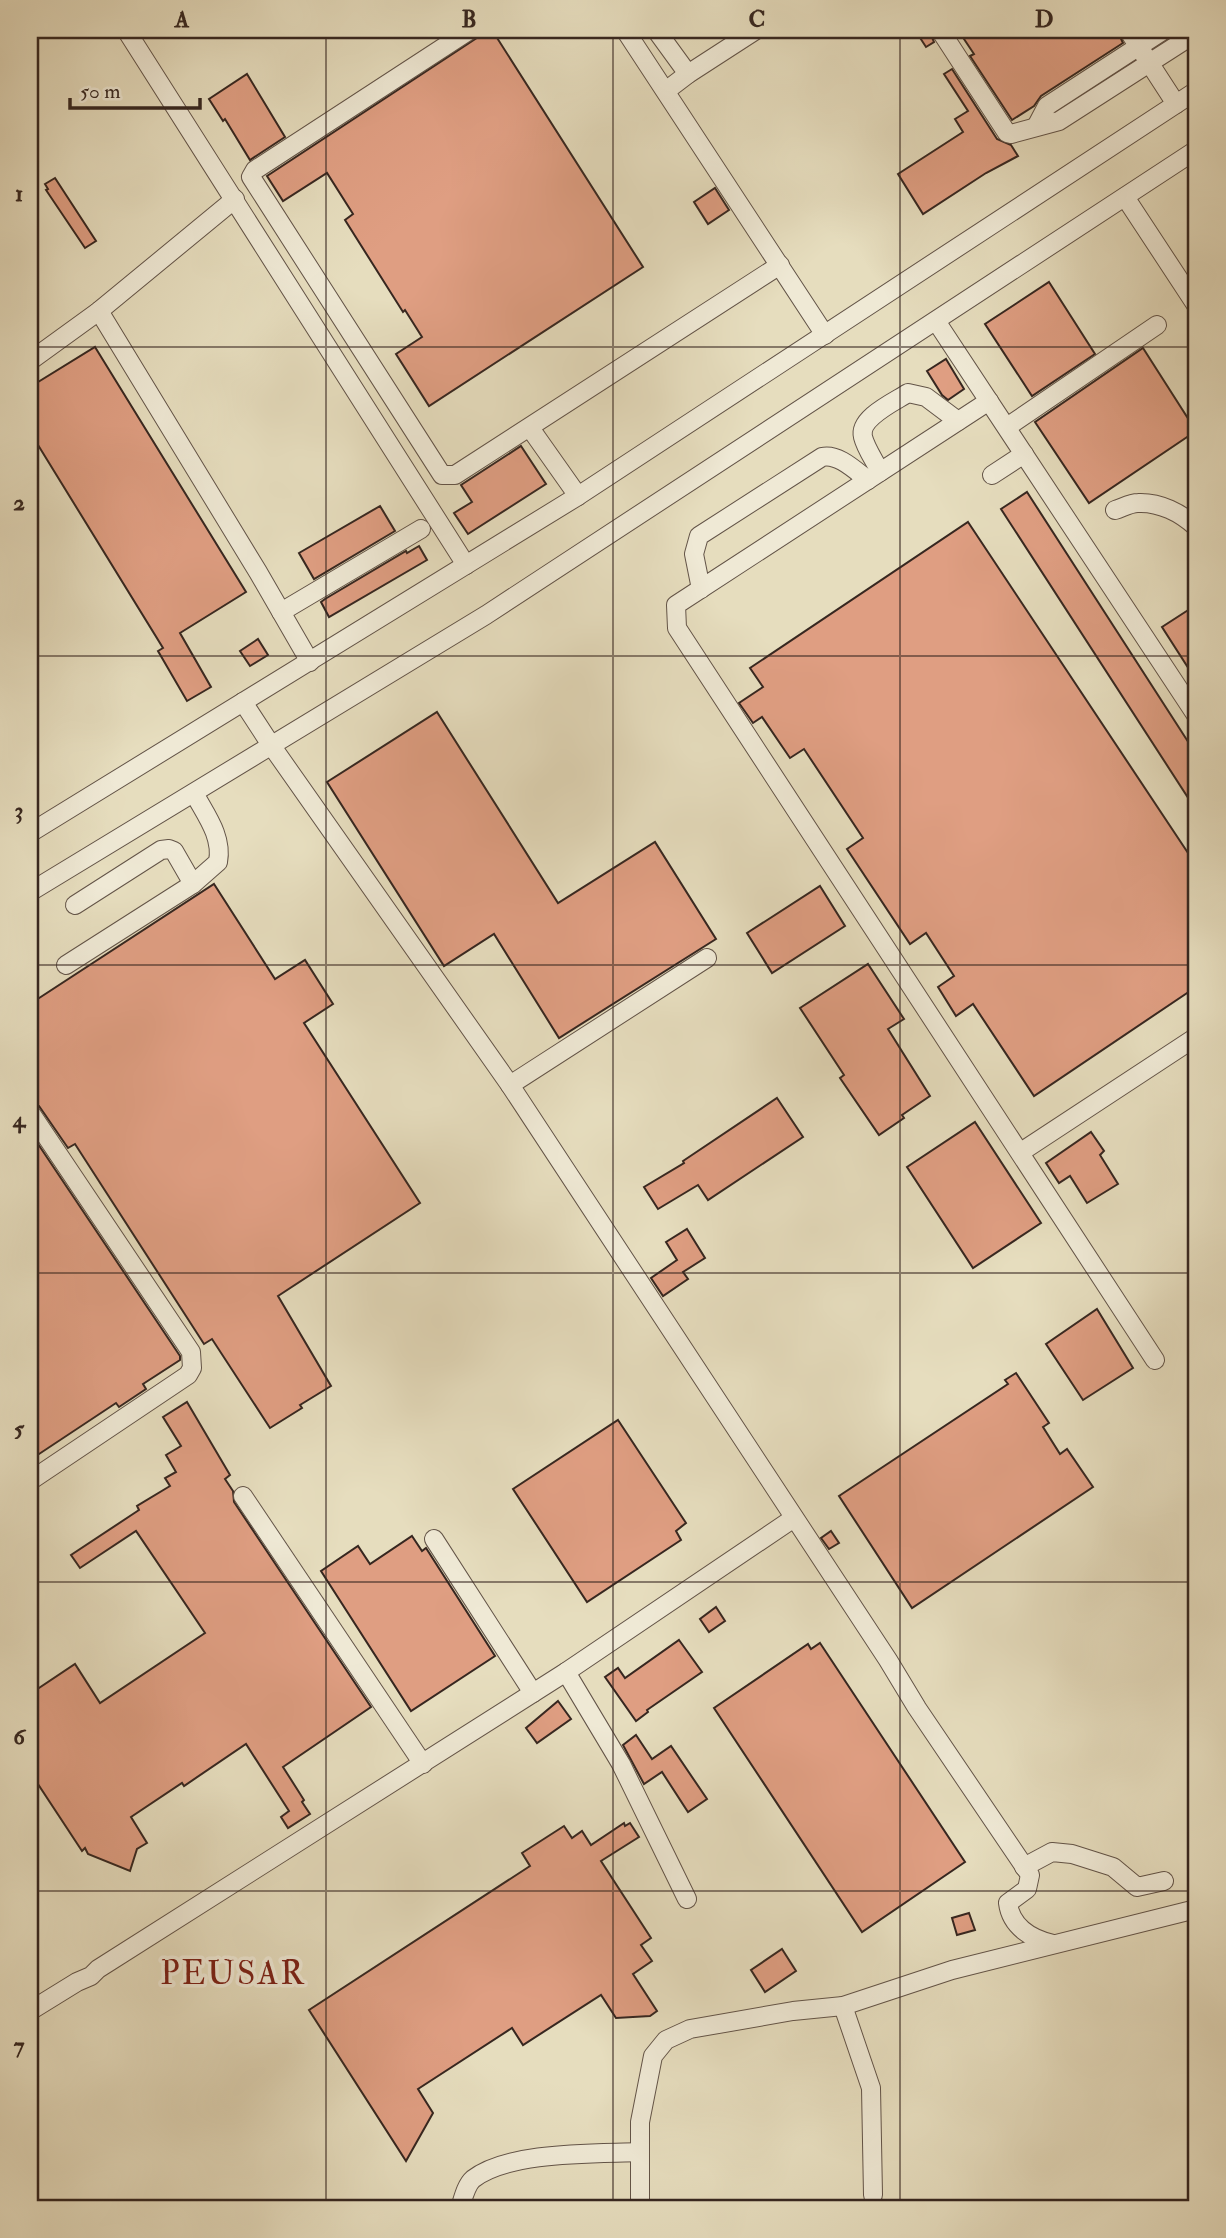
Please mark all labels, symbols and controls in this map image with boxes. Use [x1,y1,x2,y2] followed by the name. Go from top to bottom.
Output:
[174,5,190,34] text: A
[461,5,477,34] text: B
[749,5,765,34] text: C
[1035,5,1053,34] text: D
[70,66,200,110] scale bar
[80,78,121,105] text: 50 m
[15,179,23,208] text: 1
[13,488,25,517] text: 2
[15,796,23,825] text: 3
[12,1105,27,1134] text: 4
[14,1414,25,1443] text: 5
[13,1722,27,1751] text: 6
[160,1953,306,1994] district label: PEUSAR
[14,2031,25,2060] text: 7

